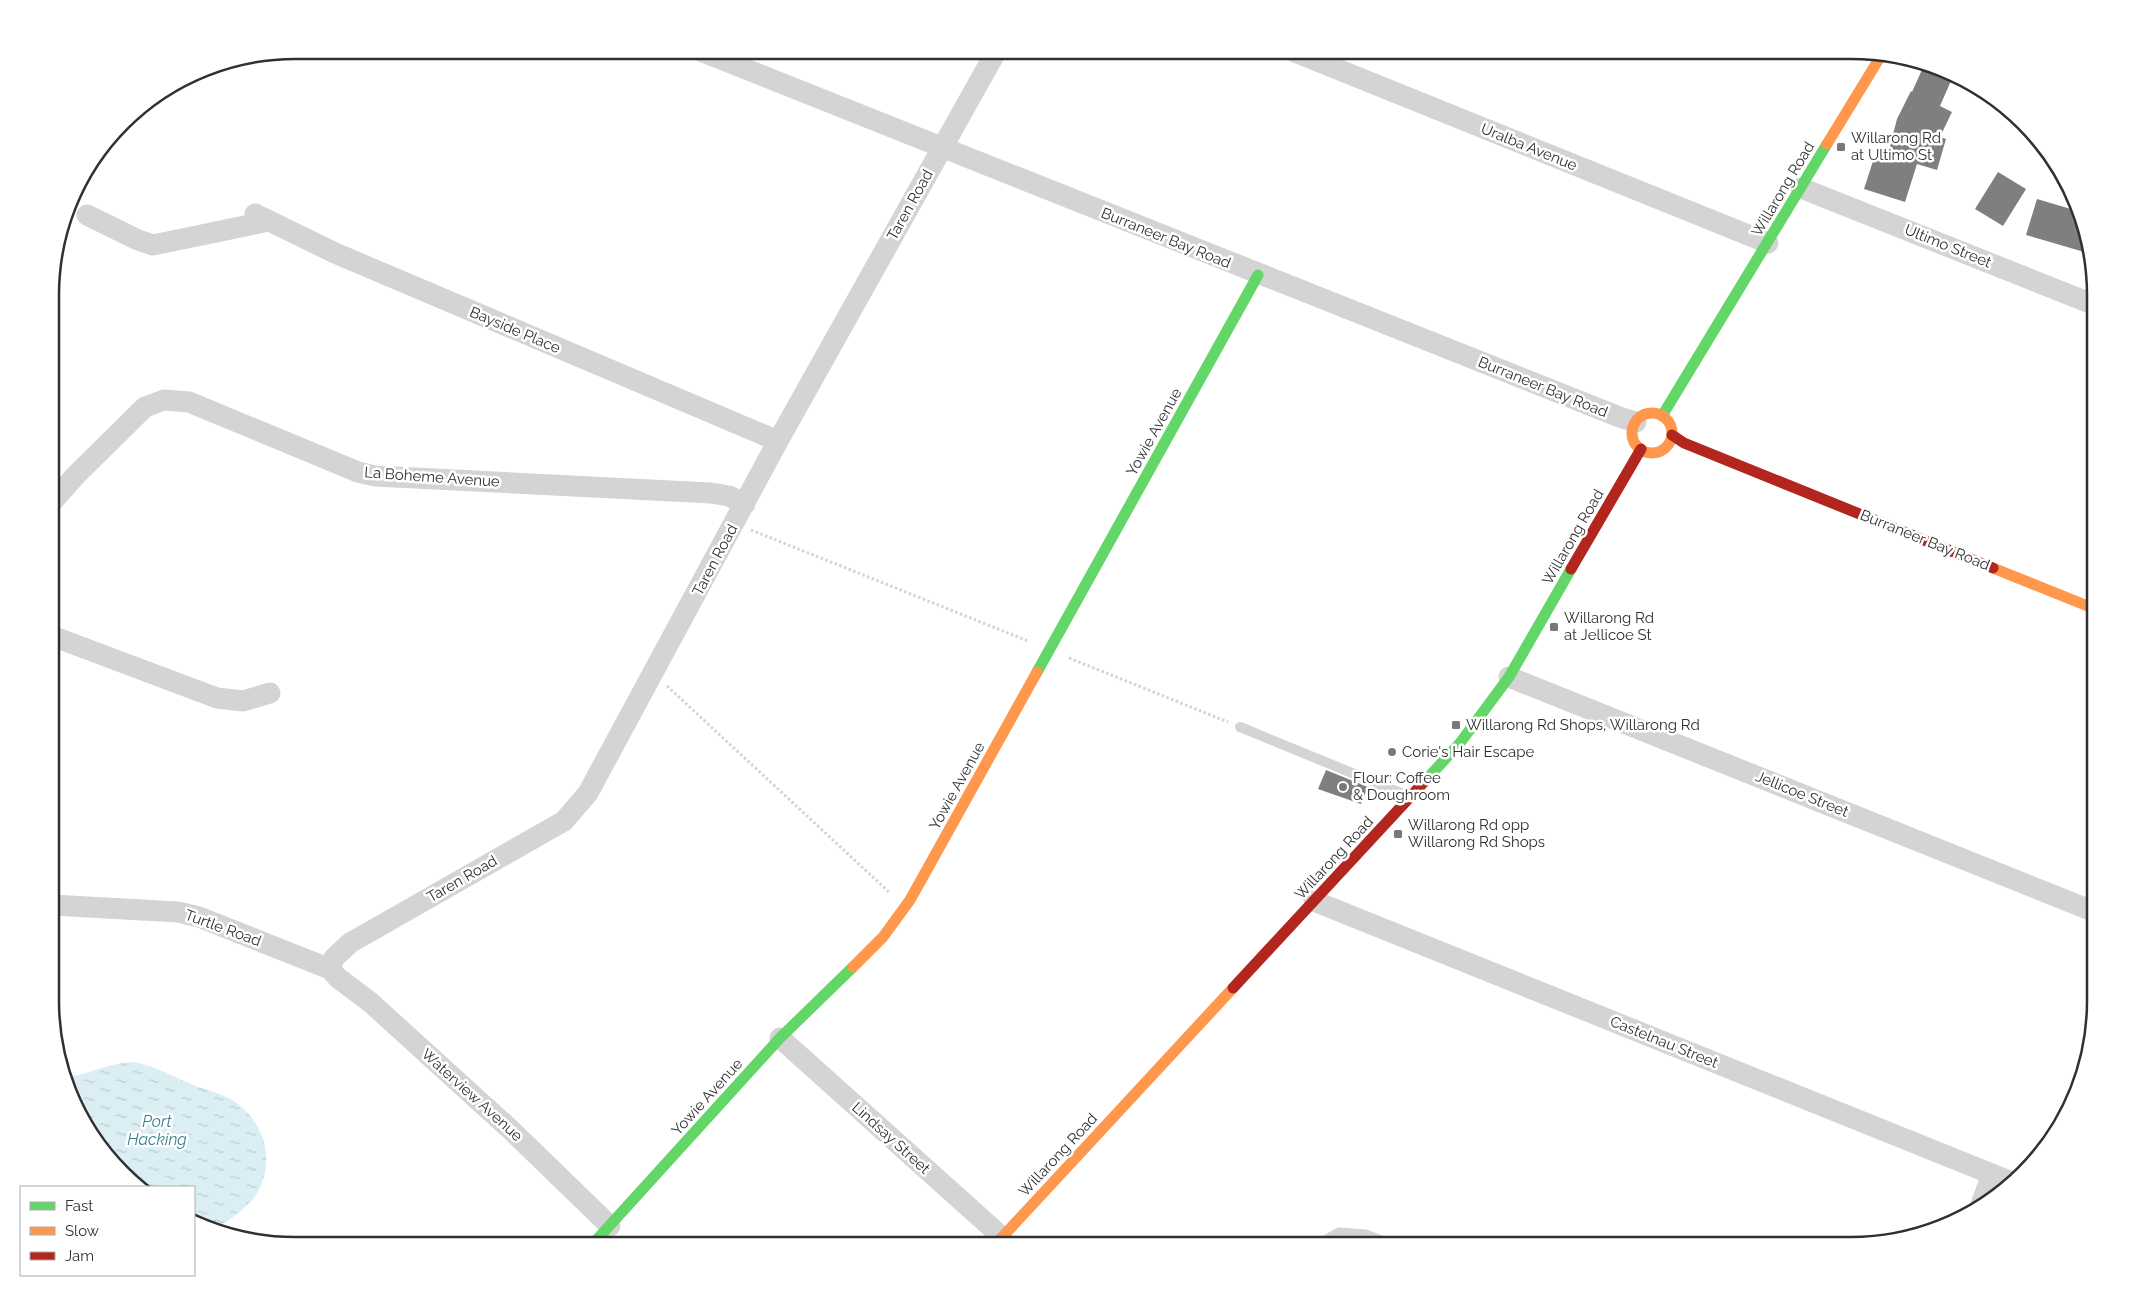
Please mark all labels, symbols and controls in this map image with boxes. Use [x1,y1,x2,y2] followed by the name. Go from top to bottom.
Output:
[1478,120,1580,175] street label: Uralba Avenue
[1851,129,1941,164] place label: Willarong Rd at Ultimo St
[1748,138,1818,240] street label: Willarong Road
[1835,141,1847,153] marker: Willarong Rd at Ultimo St
[883,166,937,244] street label: Taren Road
[1099,204,1233,272] street label: Burraneer Bay Road
[1902,220,1994,272] street label: Ultimo Street
[467,303,563,357] street label: Bayside Place
[1476,353,1610,421] street label: Burraneer Bay Road
[1123,385,1186,479] street label: Yowie Avenue
[364,463,501,491] street label: La Boheme Avenue
[1538,486,1608,588] street label: Willarong Road
[1858,506,1992,574] street label: Burraneer Bay Road
[689,521,741,599] street label: Taren Road
[1564,609,1654,644] place label: Willarong Rd at Jellicoe St
[1548,621,1560,633] marker: Willarong Rd at Jellicoe St
[1466,716,1700,734] place label: Willarong Rd Shops, Willarong Rd
[1450,719,1462,731] marker: Willarong Rd Shops, Willarong Rd
[926,739,989,833] street label: Yowie Avenue
[1402,743,1534,761] place label: Corie's Hair Escape
[1386,746,1398,758] marker: Corie's Hair Escape
[1753,767,1851,821] street label: Jellicoe Street
[1353,769,1450,804] place label: Flour: Coffee & Doughroom
[1337,781,1349,793] marker: Flour: Coffee & Doughroom
[1291,813,1377,903] street label: Willarong Road
[1408,816,1545,851] place label: Willarong Rd opp Willarong Rd Shops
[1392,828,1404,840] marker: Willarong Rd opp Willarong Rd Shops
[424,852,500,906] street label: Taren Road
[182,906,264,950] street label: Turtle Road
[1607,1012,1721,1072] street label: Castelnau Street
[418,1045,526,1145] street label: Waterview Avenue
[668,1055,746,1139] street label: Yowie Avenue
[848,1098,934,1178] street label: Lindsay Street
[1015,1110,1101,1200] street label: Willarong Road
[127,1112,187,1149] water label: Port Hacking
[20,1186,195,1276] legend
[65,1197,93,1215] text: Fast
[65,1222,99,1240] text: Slow
[65,1247,94,1265] text: Jam

